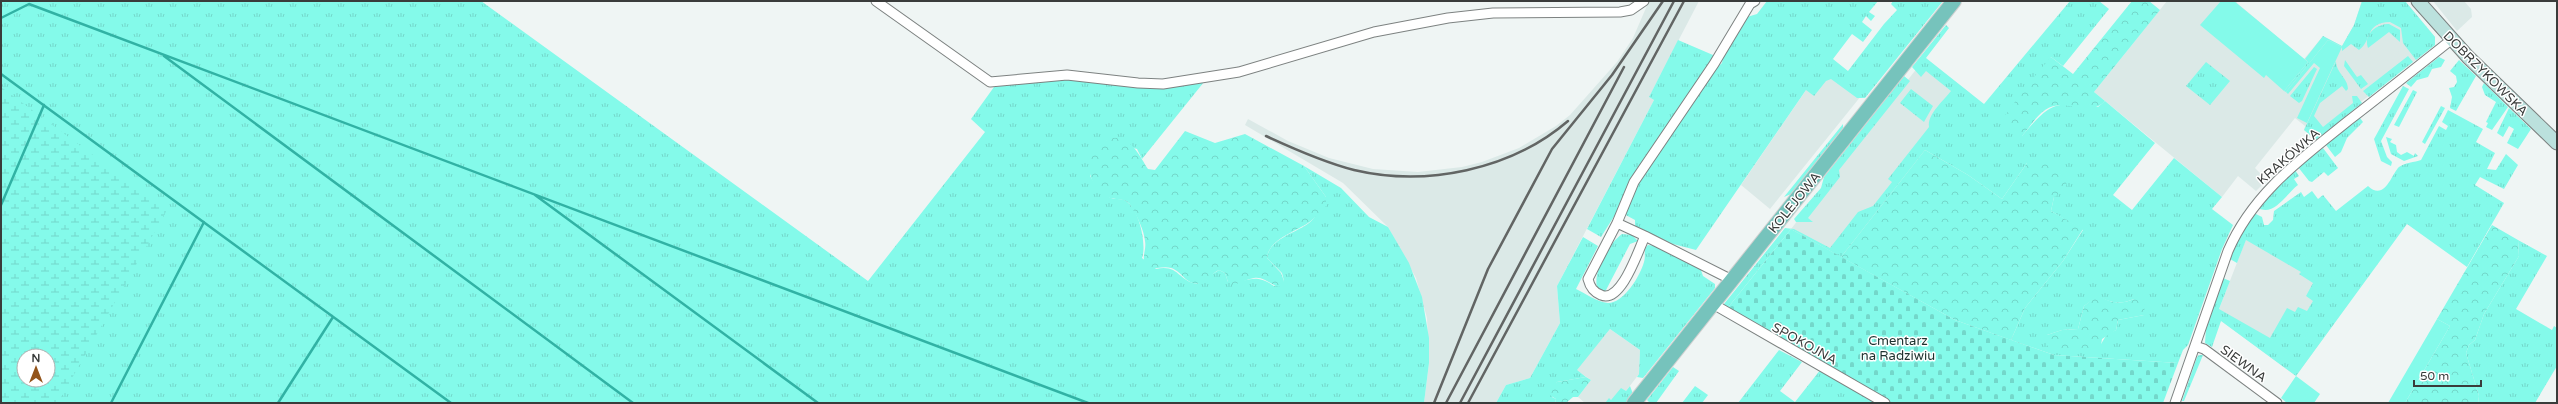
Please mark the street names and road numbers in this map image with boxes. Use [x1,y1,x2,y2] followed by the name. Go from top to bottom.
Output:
[2440,28,2531,120] street label: DOBRZYKOWSKA
[2254,125,2323,188] street label: KRAKÓWKA
[1765,169,1825,236] street label: KOLEJOWA
[1769,319,1840,368] street label: SPOKOJNA
[2217,342,2270,386] street label: SIEWNA

